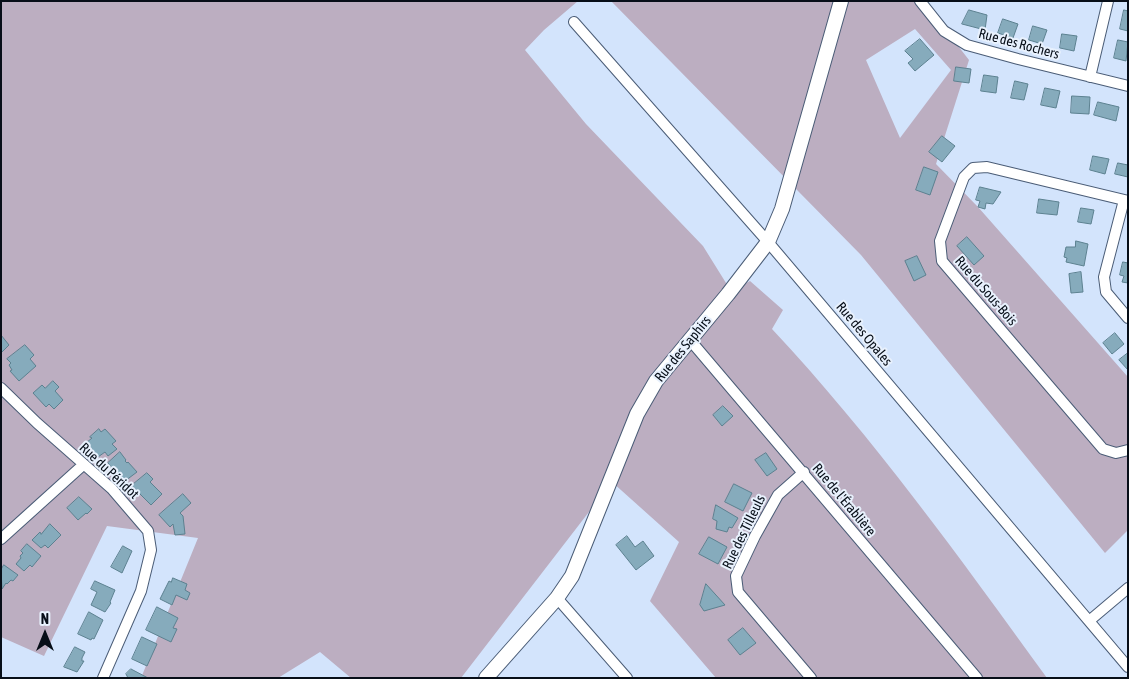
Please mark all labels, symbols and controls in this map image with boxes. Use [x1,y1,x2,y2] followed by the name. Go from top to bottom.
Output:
[977,25,1061,63] street label: Rue des Rochers
[951,253,1021,329] street label: Rue du Sous-Bois
[832,299,896,369] street label: Rue des Opales
[651,313,715,385] street label: Rue des Saphirs
[76,439,142,503] street label: Rue du Péridot
[809,460,879,540] street label: Rue de l'Érablière
[719,492,769,572] street label: Rue des Tilleuls
[20,609,70,659] north arrow
[41,611,49,627] text: N

